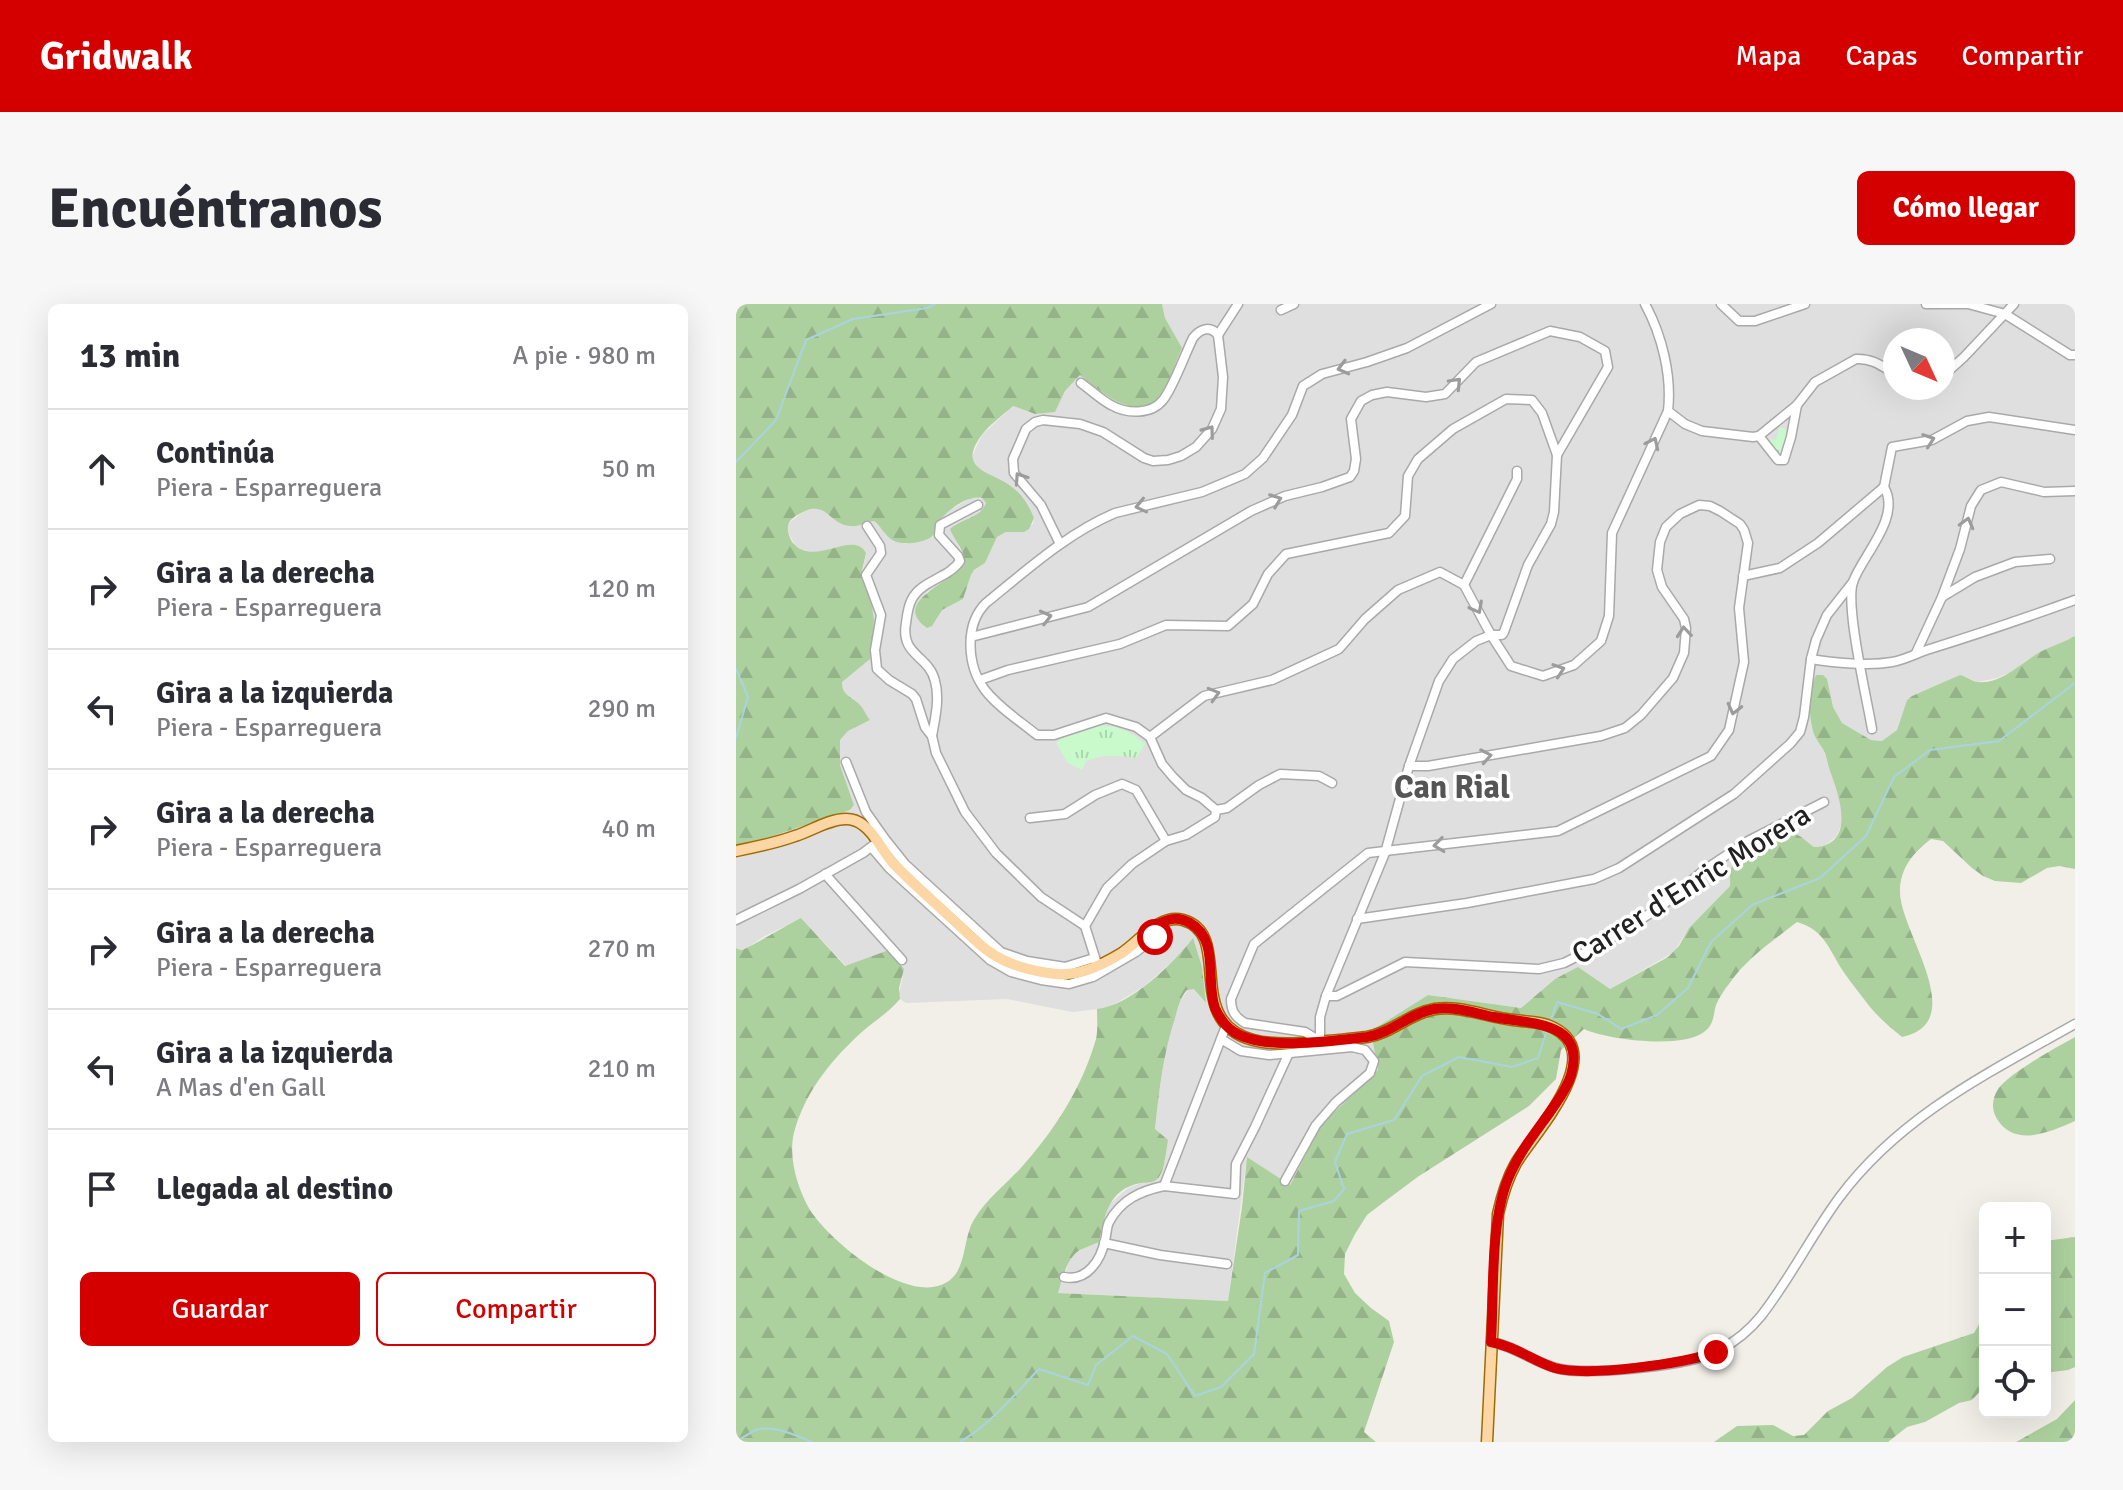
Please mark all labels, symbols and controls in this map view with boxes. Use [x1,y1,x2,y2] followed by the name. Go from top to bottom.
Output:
[40,33,192,80] text: Gridwalk
[1736,39,1801,73] text: Mapa
[1845,39,1918,73] text: Capas
[1962,39,2083,73] text: Compartir
[1857,171,2075,245] button: Cómo llegar
[48,174,382,243] text: Encuéntranos
[1883,328,1955,400] north arrow
[80,335,180,377] text: 13 min
[513,340,656,372] text: A pie · 980 m
[1336,359,1350,376] one-way arrow
[1447,378,1461,392] one-way arrow
[1199,426,1214,440] one-way arrow
[1921,433,1935,449] one-way arrow
[156,435,275,472] text: Continúa
[1643,437,1659,451] one-way arrow
[80,447,124,491] icon: ahead
[601,453,656,485] text: 50 m
[156,472,382,504] text: Piera - Esparreguera
[1015,472,1030,486] one-way arrow
[1268,493,1282,510] one-way arrow
[1135,497,1149,514] one-way arrow
[1957,517,1974,531] one-way arrow
[156,555,375,592] text: Gira a la derecha
[80,567,124,611] icon: right
[587,573,656,605] text: 120 m
[156,592,382,624] text: Piera - Esparreguera
[1467,599,1482,614] one-way arrow
[1039,610,1053,627] one-way arrow
[1676,625,1693,638] one-way arrow
[1551,663,1565,680] one-way arrow
[156,675,393,712] text: Gira a la izquierda
[80,687,124,731] icon: left
[1207,687,1221,703] one-way arrow
[587,693,656,725] text: 290 m
[1727,701,1744,715] one-way arrow
[156,712,382,744] text: Piera - Esparreguera
[1480,748,1493,765] one-way arrow
[1394,768,1510,807] district label: Can Rial
[156,795,375,832] text: Gira a la derecha
[1565,796,1817,973] street label: Carrer d'Enric Morera
[80,807,124,851] icon: right
[601,813,656,845] text: 40 m
[156,832,382,864] text: Piera - Esparreguera
[1432,837,1445,854] one-way arrow
[156,915,375,952] text: Gira a la derecha
[1137,919,1173,955] route start
[80,927,124,971] icon: right
[587,933,656,965] text: 270 m
[156,952,382,984] text: Piera - Esparreguera
[156,1035,393,1072] text: Gira a la izquierda
[80,1047,124,1091] icon: left
[587,1053,656,1085] text: 210 m
[156,1072,326,1104] text: A Mas d'en Gall
[80,1167,124,1211] icon: arrive
[156,1171,393,1208] text: Llegada al destino
[1979,1202,2051,1418] map controls
[1979,1202,2051,1274] button: +
[80,1272,360,1346] button: Guardar
[376,1272,656,1346] button: Compartir
[1979,1274,2051,1346] button: −
[1698,1334,1734,1370] route end
[1979,1346,2051,1418] button: locate

